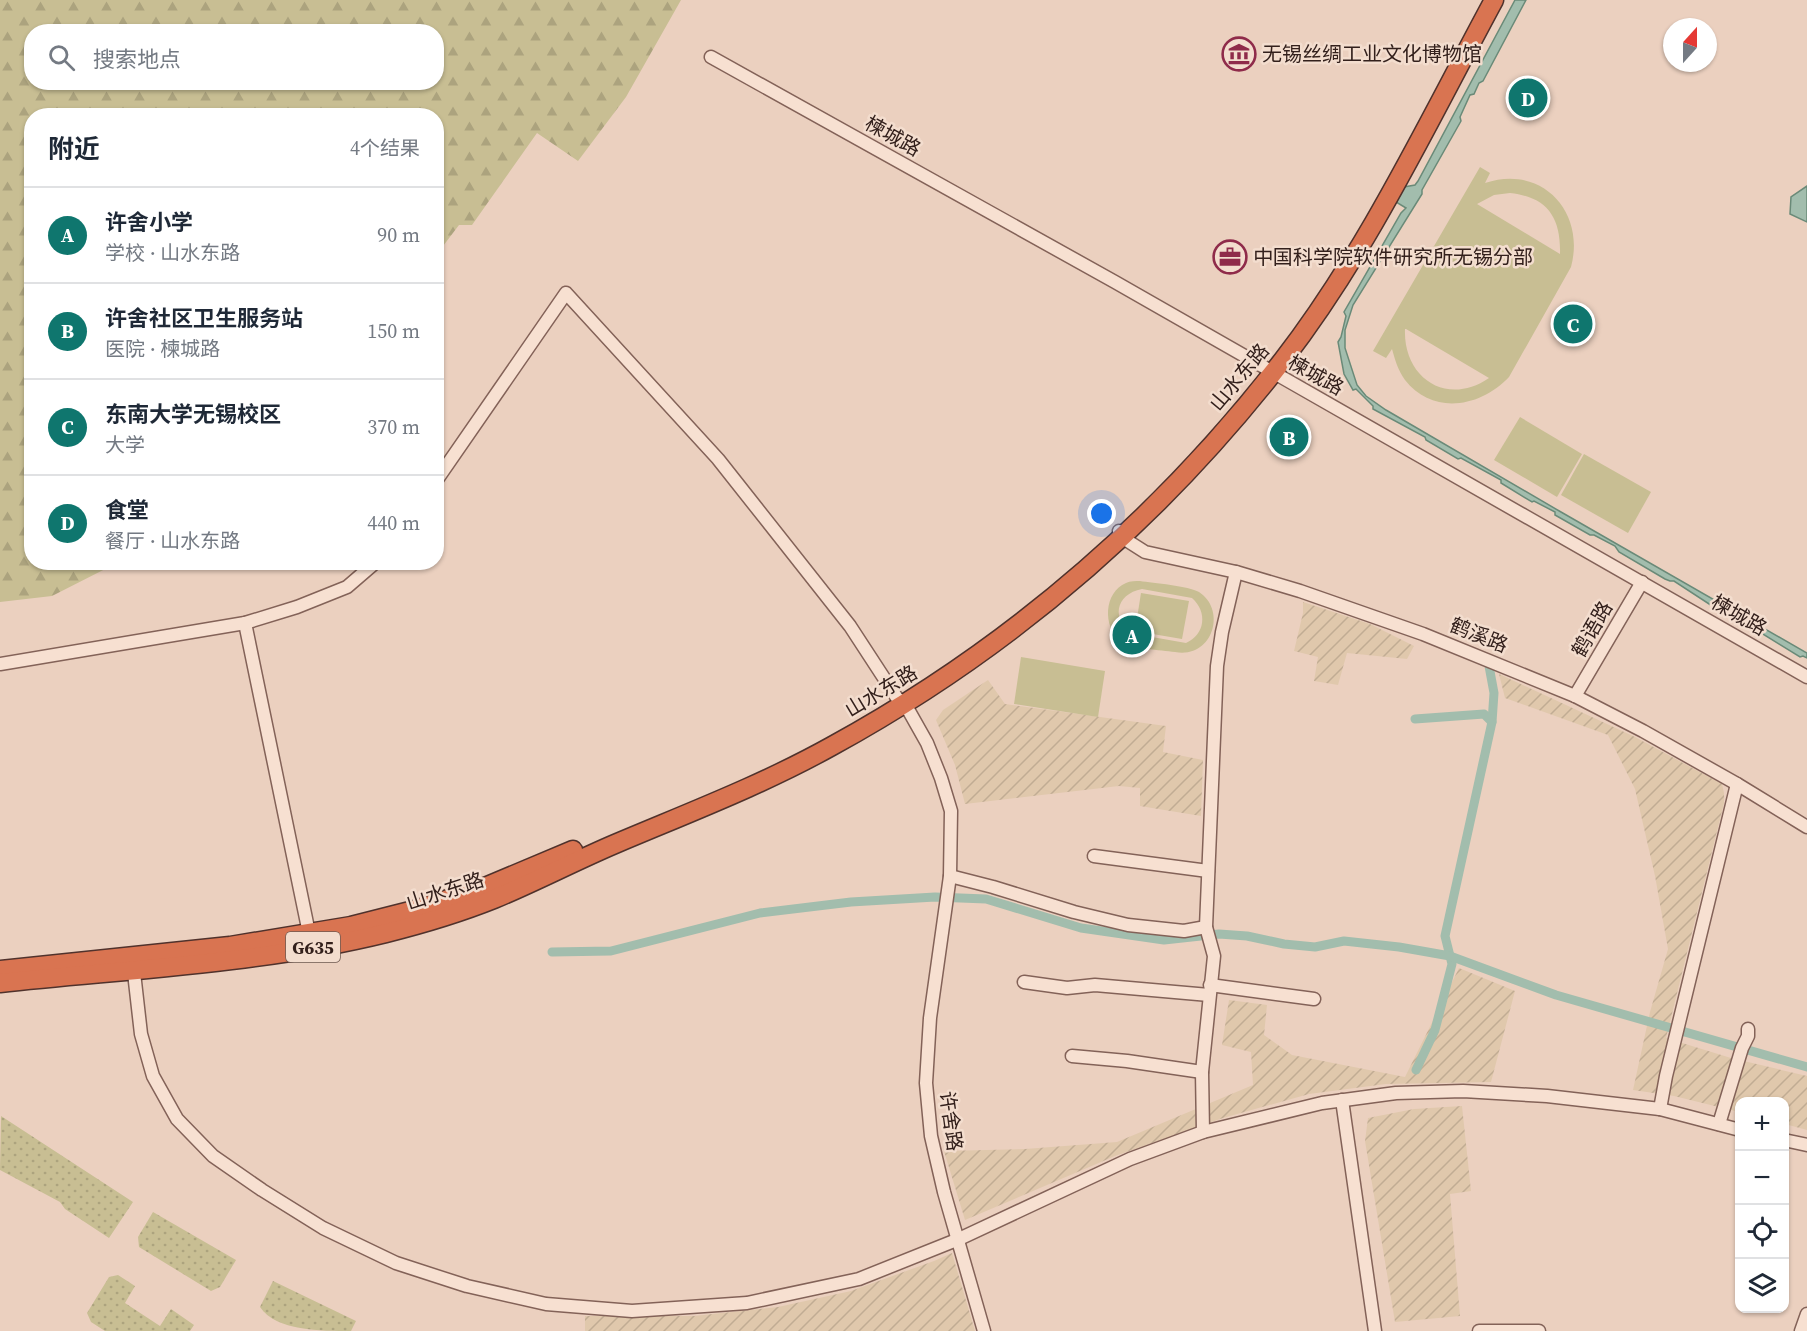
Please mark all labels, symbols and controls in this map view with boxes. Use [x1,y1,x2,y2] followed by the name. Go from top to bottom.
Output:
[1663,18,1717,72] north arrow
[24,24,444,90] search box
[1221,36,1257,72] museum icon: 无锡丝绸工业文化博物馆
[1262,40,1482,68] place label: 无锡丝绸工业文化博物馆
[45,41,78,74] icon: search
[93,44,181,74] text: 搜索地点
[1508,76,1547,120] pin: D
[860,109,926,163] street label: 楝城路
[48,131,100,167] text: 附近
[350,134,420,162] text: 4个结果
[105,207,193,237] text: 许舍小学
[61,221,74,249] text: A
[377,221,420,249] text: 90 m
[105,239,240,267] text: 学校 · 山水东路
[1212,239,1248,275] office icon: 中国科学院软件研究所无锡分部
[1253,243,1533,271] place label: 中国科学院软件研究所无锡分部
[1554,302,1592,346] pin: C
[105,303,303,333] text: 许舍社区卫生服务站
[61,317,74,345] text: B
[367,317,420,345] text: 150 m
[105,335,220,363] text: 医院 · 楝城路
[1203,337,1275,417] street label: 山水东路
[1283,348,1349,402] street label: 楝城路
[105,399,281,429] text: 东南大学无锡校区
[61,413,74,441] text: C
[367,413,420,441] text: 370 m
[1270,414,1308,460] pin: B
[105,431,145,459] text: 大学
[105,495,149,525] text: 食堂
[1087,499,1116,528] your location
[60,509,75,537] text: D
[367,509,420,537] text: 440 m
[105,527,240,555] text: 餐厅 · 山水东路
[1706,588,1772,642] street label: 楝城路
[1565,596,1619,662] street label: 鹤语路
[1446,611,1512,659] street label: 鹤溪路
[1112,612,1152,658] pin: A
[840,658,922,724] street label: 山水东路
[403,865,487,917] street label: 山水东路
[286,932,340,962] road number: G635
[933,1089,969,1153] street label: 许舍路
[1735,1097,1789,1313] map controls
[1735,1097,1789,1151] button: +
[1735,1151,1789,1205] button: −
[1735,1205,1789,1259] button: locate
[1735,1259,1789,1313] button: layers

